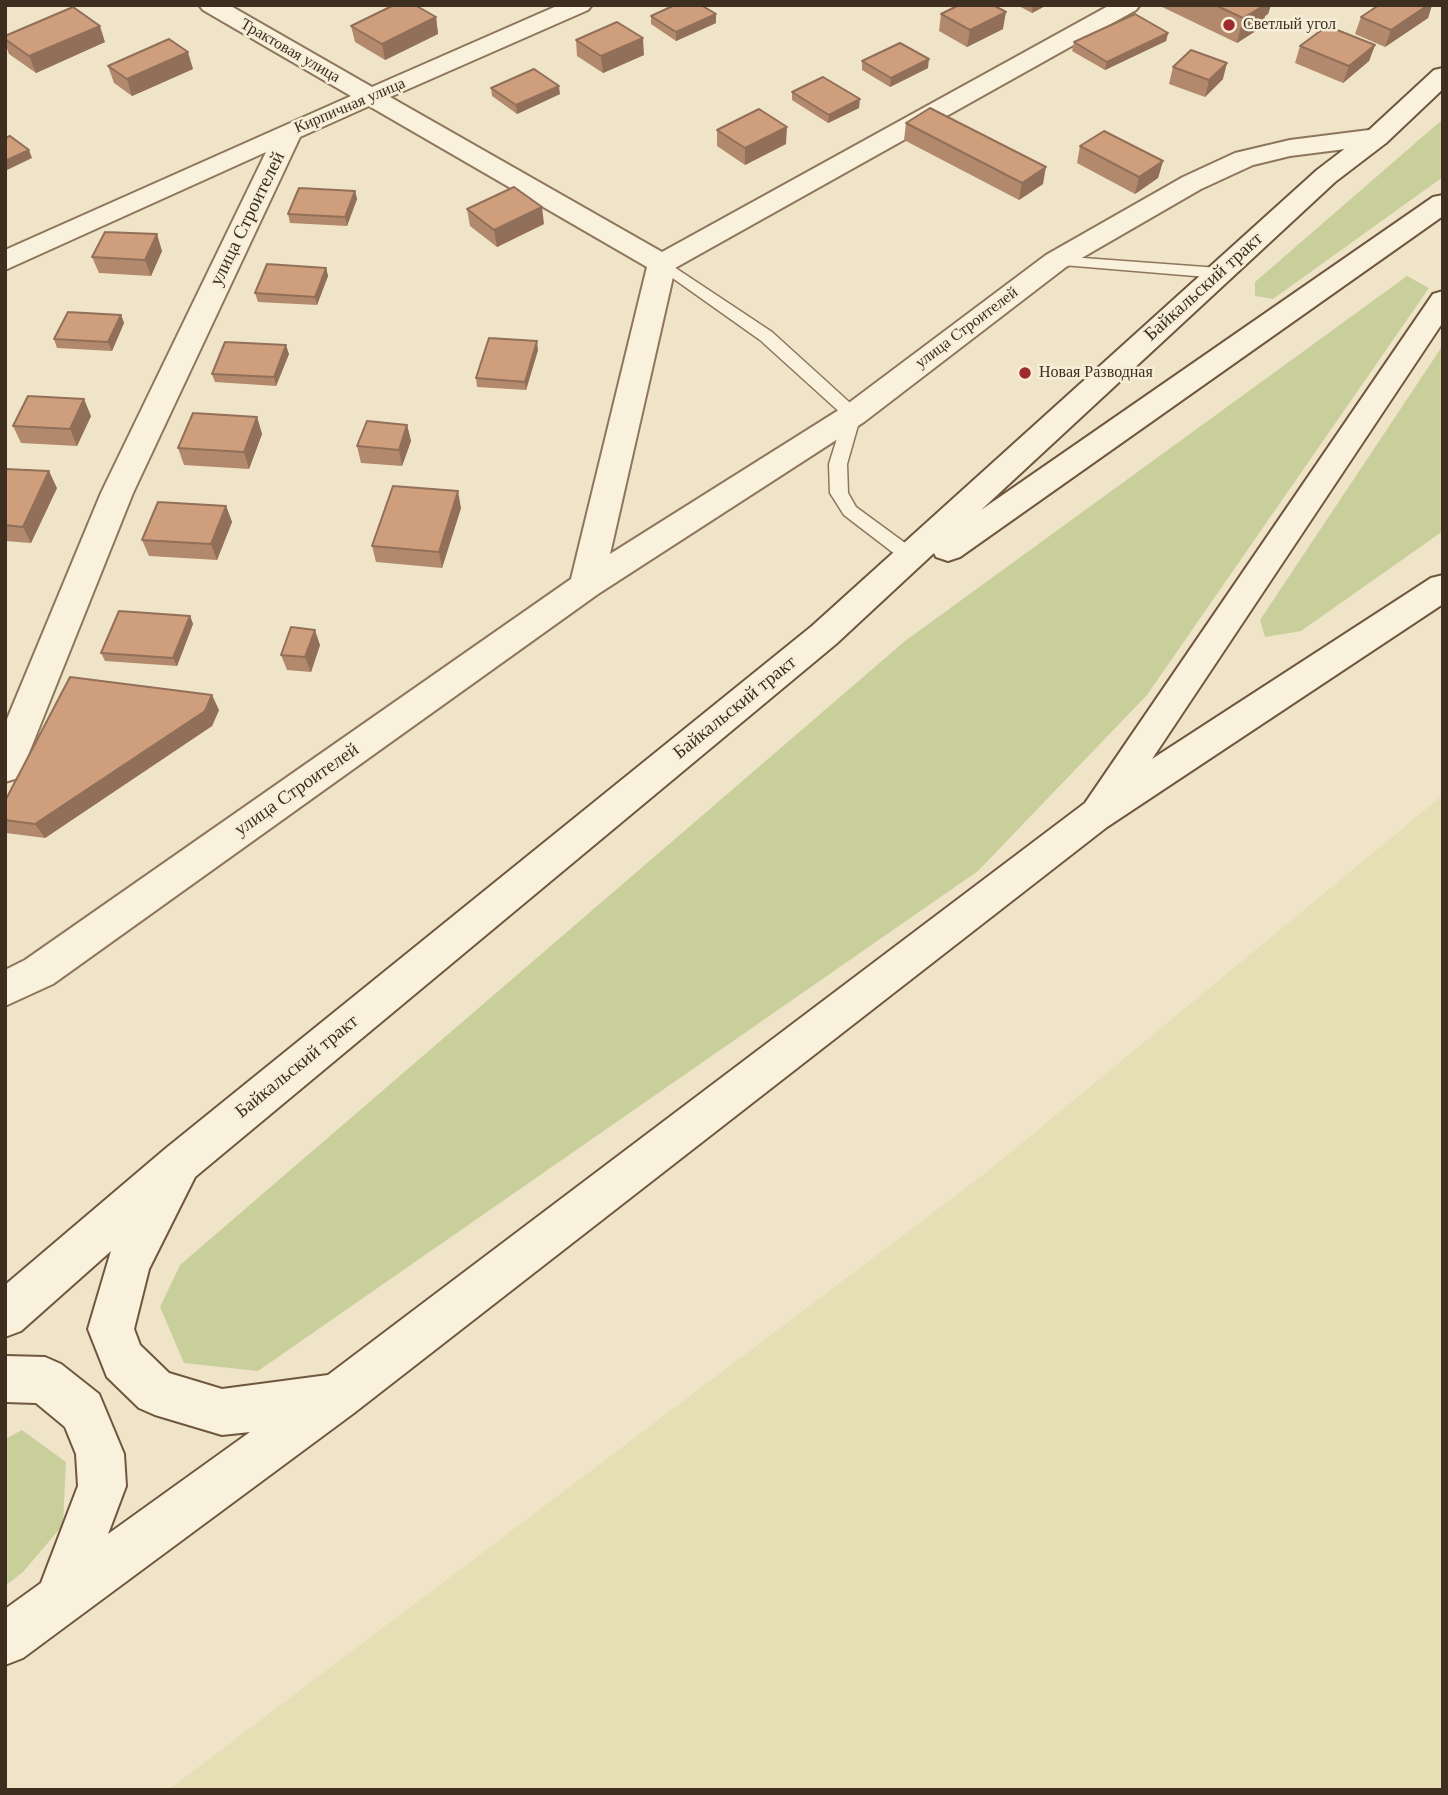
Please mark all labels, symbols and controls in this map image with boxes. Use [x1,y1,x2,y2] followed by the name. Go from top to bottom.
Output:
[237,15,343,87] street label: Трактовая улица
[1243,15,1336,35] place label: Светлый угол
[1221,17,1237,33] marker: Светлый угол
[292,74,408,138] street label: Кирпичная улица
[206,148,290,290] street label: улица Строителей
[1140,228,1268,346] street label: Байкальский тракт
[912,283,1022,373] street label: улица Строителей
[1039,363,1153,383] place label: Новая Разводная
[1017,365,1033,381] marker: Новая Разводная
[669,651,801,765] street label: Байкальский тракт
[230,739,364,841] street label: улица Строителей
[231,1010,363,1124] street label: Байкальский тракт

